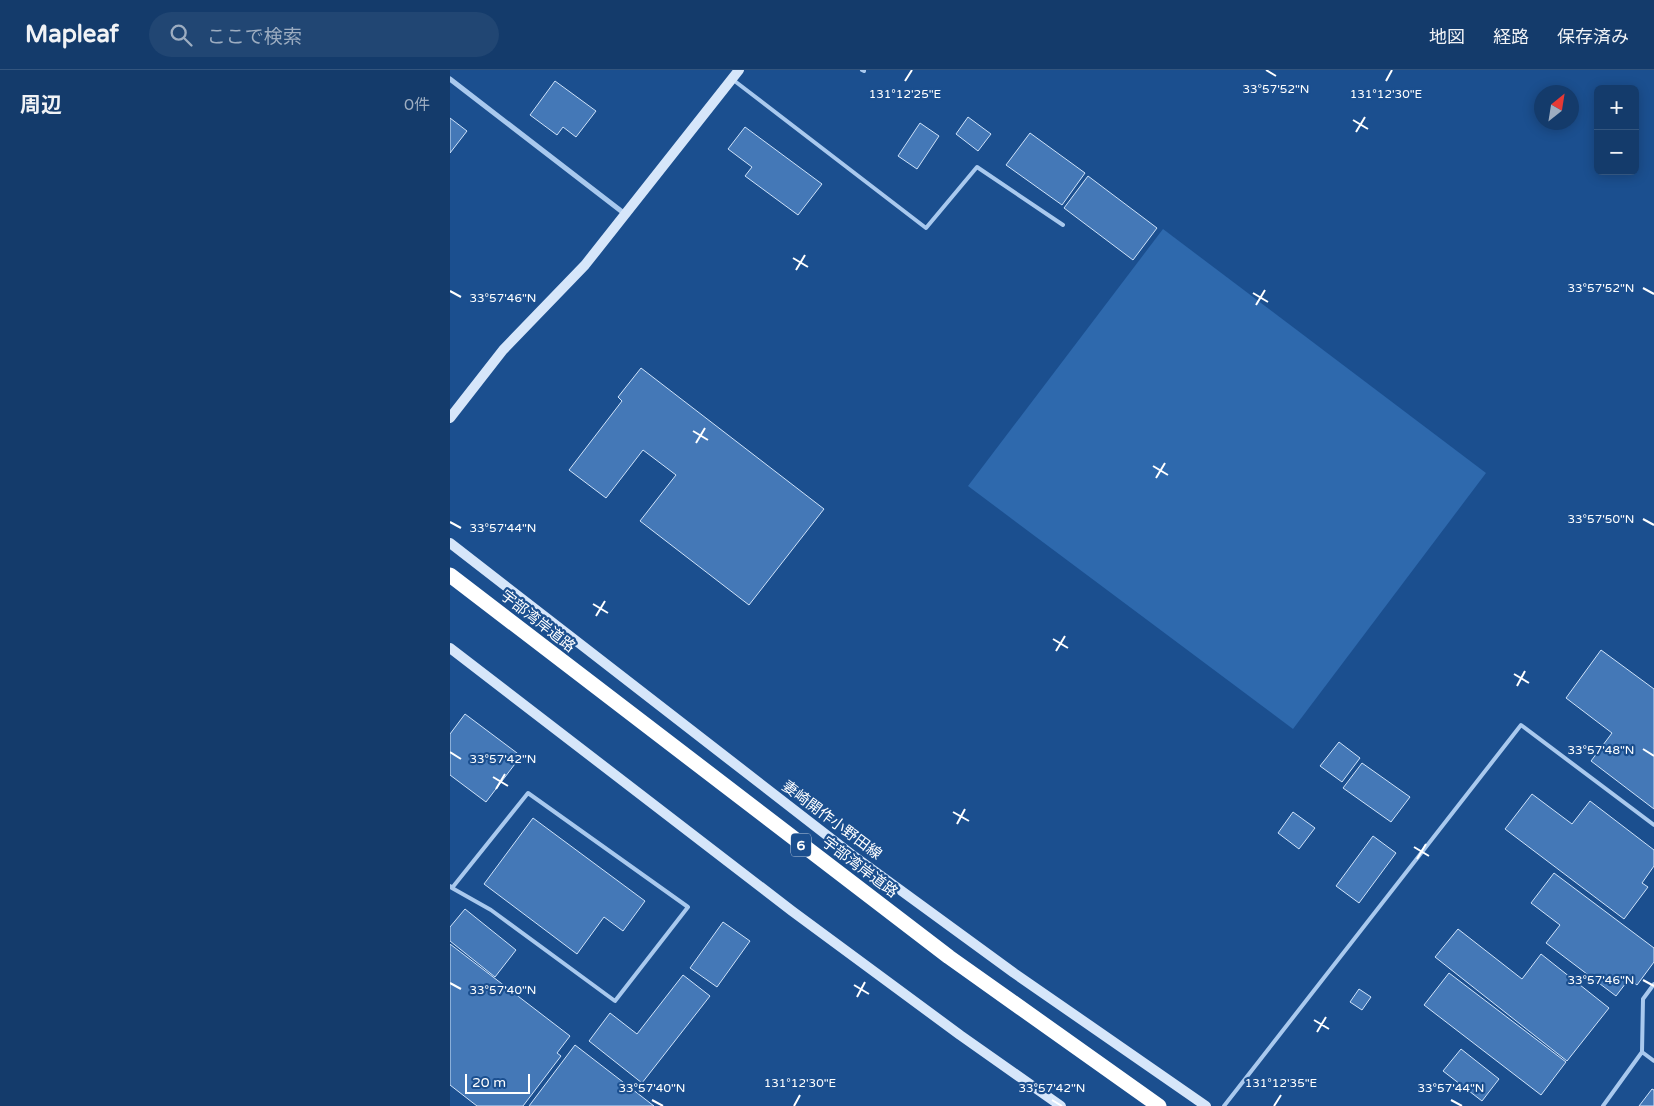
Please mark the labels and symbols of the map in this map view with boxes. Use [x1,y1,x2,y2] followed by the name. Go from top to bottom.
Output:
[1243,82,1310,96] text: 33°57'52"N
[1534,85,1579,130] north arrow
[869,87,942,101] text: 131°12'25"E
[1350,87,1423,101] text: 131°12'30"E
[1568,281,1635,295] text: 33°57'52"N
[470,291,537,305] text: 33°57'46"N
[1568,512,1635,526] text: 33°57'50"N
[470,521,537,535] text: 33°57'44"N
[497,586,579,656] street label: 宇部湾岸道路
[1568,743,1635,757] text: 33°57'48"N
[470,752,537,766] text: 33°57'42"N
[779,777,885,863] street label: 妻崎開作小野田線
[819,833,901,901] street label: 宇部湾岸道路
[791,834,811,856] road number: 6
[1568,973,1635,987] text: 33°57'46"N
[470,983,537,997] text: 33°57'40"N
[465,1071,530,1094] scale bar
[764,1076,837,1090] text: 131°12'30"E
[1245,1076,1318,1090] text: 131°12'35"E
[619,1081,686,1095] text: 33°57'40"N
[1019,1081,1086,1095] text: 33°57'42"N
[1418,1081,1485,1095] text: 33°57'44"N

